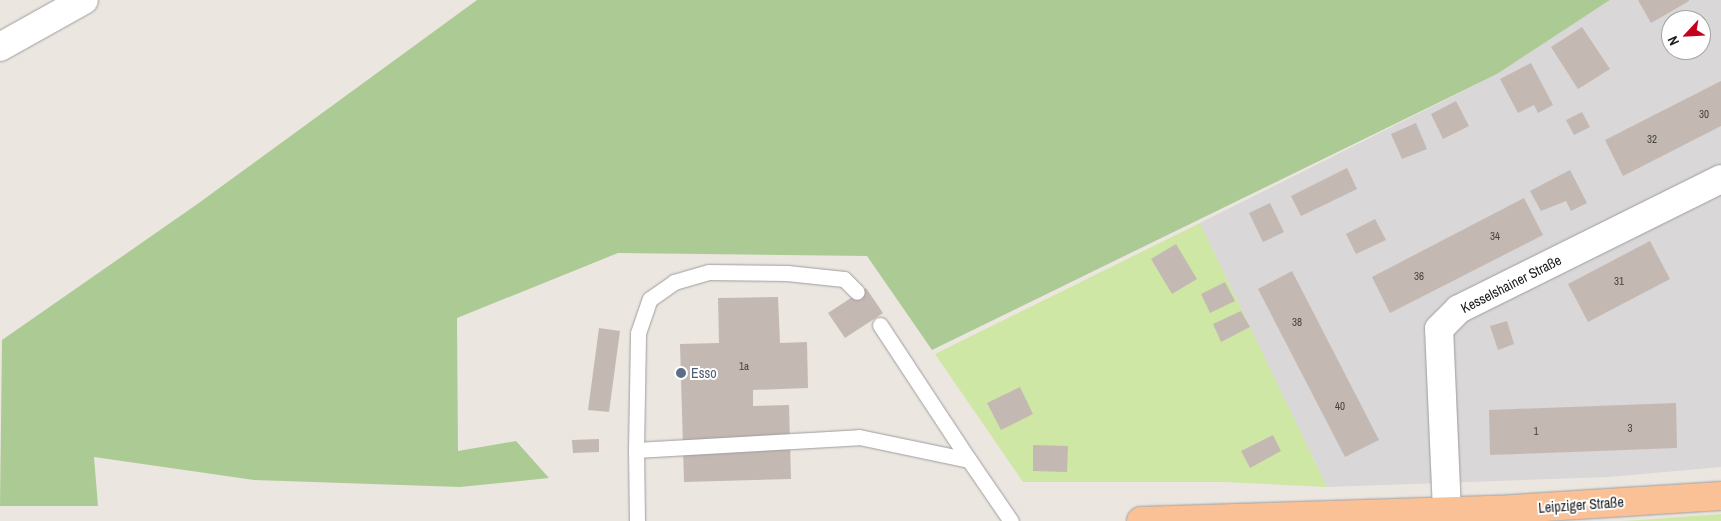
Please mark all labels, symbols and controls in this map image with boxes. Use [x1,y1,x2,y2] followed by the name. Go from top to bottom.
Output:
[1661,10,1711,60] north arrow
[1663,33,1683,48] text: N
[1699,107,1709,121] house number: 30
[1647,132,1657,146] house number: 32
[1490,229,1500,243] house number: 34
[1458,251,1564,317] street label: Kesselshainer Straße
[1414,269,1424,283] house number: 36
[1614,274,1624,288] house number: 31
[1292,315,1302,329] house number: 38
[739,359,749,373] house number: 1a
[691,365,717,381] place label: Esso
[675,367,687,379] marker: Esso
[1335,399,1345,413] house number: 40
[1627,421,1633,435] house number: 3
[1533,424,1539,438] house number: 1
[1538,494,1624,516] street label: Leipziger Straße

